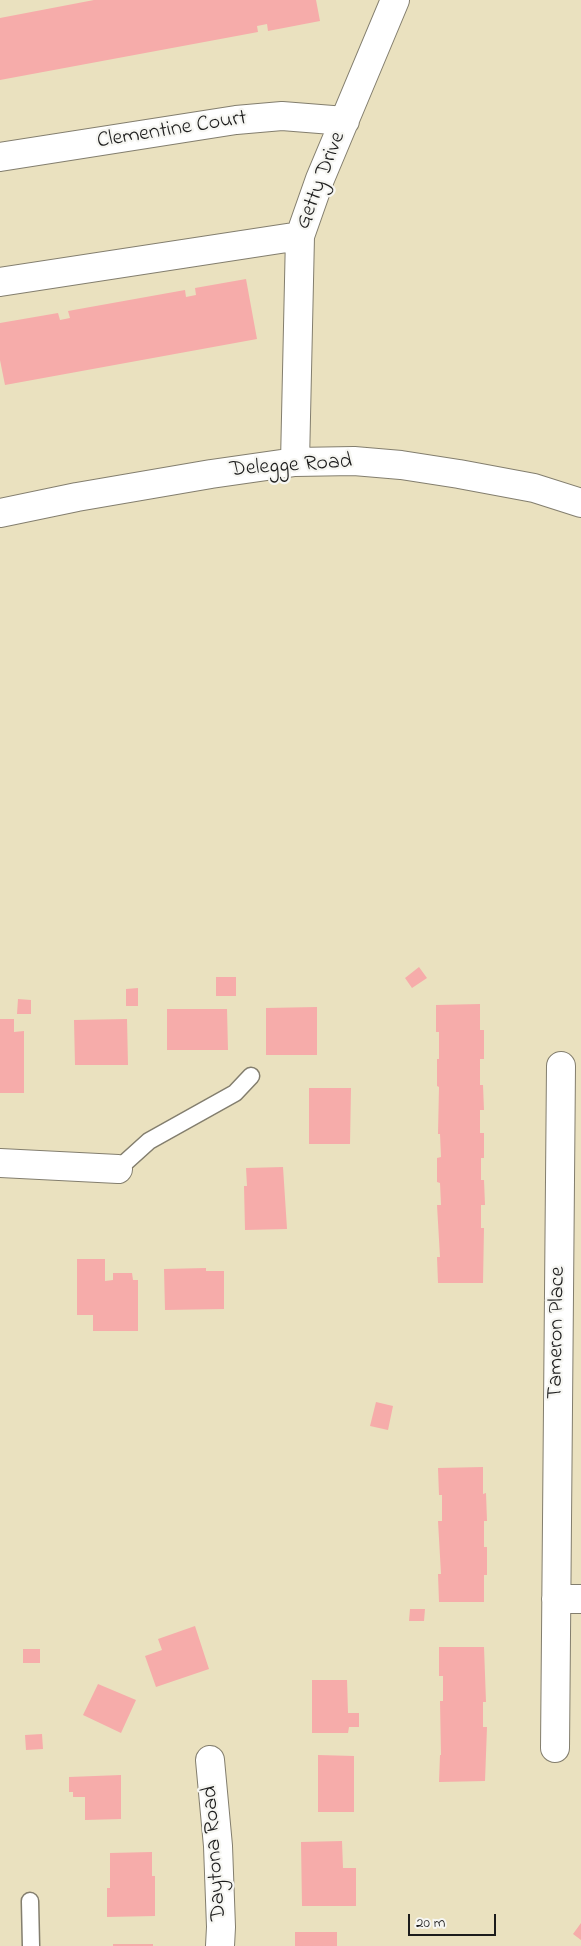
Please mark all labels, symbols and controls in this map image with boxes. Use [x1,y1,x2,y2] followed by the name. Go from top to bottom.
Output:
[95,106,249,156] street label: Clementine Court
[291,129,353,233] street label: Getty Drive
[229,450,353,484] street label: Delegge Road
[544,1266,572,1400] street label: Tameron Place
[198,1785,234,1921] street label: Daytona Road
[411,1904,498,1936] scale bar
[416,1912,445,1934] text: 20 m

